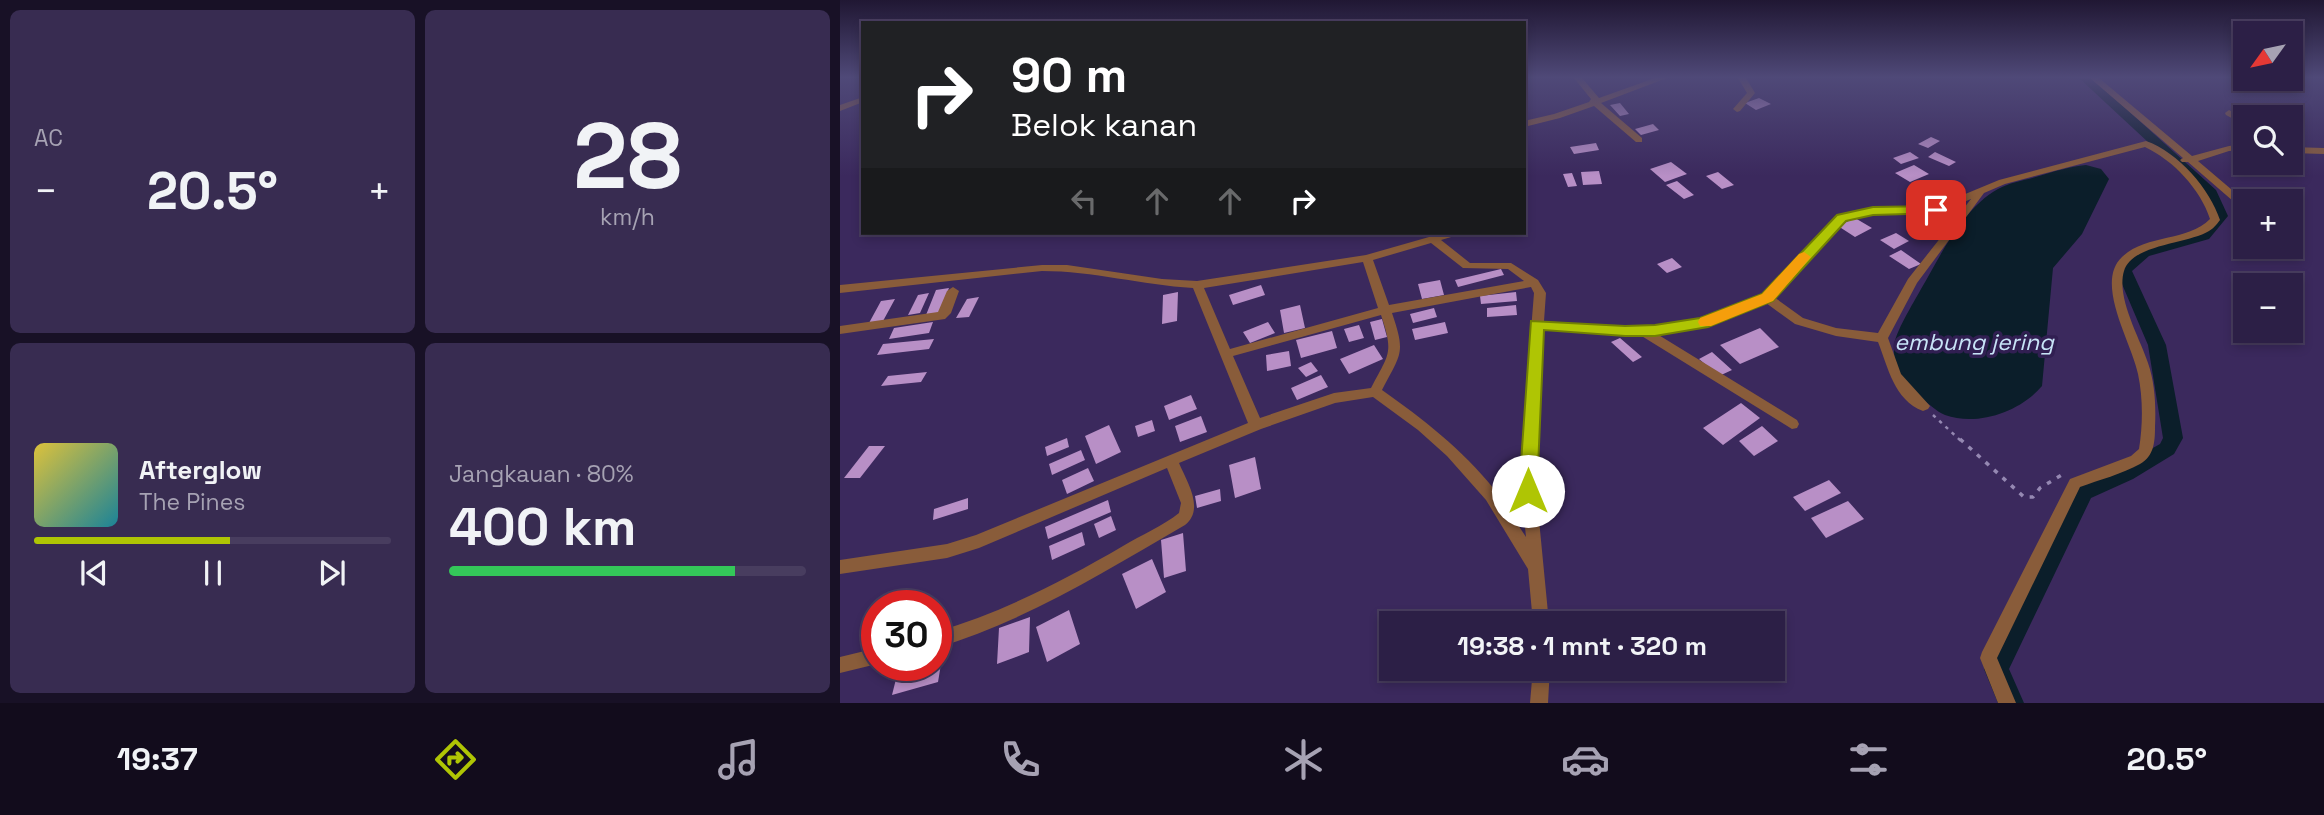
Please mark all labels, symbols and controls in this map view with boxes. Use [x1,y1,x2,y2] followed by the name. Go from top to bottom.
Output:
[2233,21,2303,91] north arrow
[2233,21,2303,343] map controls
[1011,44,1127,106] text: 90 m
[896,49,987,140] icon: right
[573,98,682,215] text: 28
[1011,105,1197,145] text: Belok kanan
[2233,105,2303,175] button: search
[34,123,63,153] text: AC
[147,158,278,224] text: 20.5°
[34,167,58,215] text: −
[367,167,391,215] text: +
[1906,180,1966,240] pin
[1065,182,1103,220] icon: left
[1138,182,1176,220] icon: ahead
[1211,182,1249,220] icon: ahead
[1284,182,1322,220] icon: right
[2233,189,2303,259] button: +
[1917,191,1955,229] icon: arrive
[600,202,655,232] text: km/h
[2233,273,2303,343] button: −
[1894,327,2055,357] water label: embung jering
[139,453,262,487] text: Afterglow
[1491,454,1565,528] position arrow
[449,459,634,489] text: Jangkauan · 80%
[139,487,245,517] text: The Pines
[449,494,636,560] text: 400 km
[75,554,113,592] icon: previous
[194,554,232,592] icon: pause
[313,554,351,592] icon: next
[861,590,952,681] speed limit sign: 30
[1457,629,1707,663] text: 19:38 · 1 mnt · 320 m
[431,735,480,784] icon: directions
[714,735,763,784] icon: music
[996,735,1045,784] icon: phone
[1279,735,1328,784] icon: climate
[1561,735,1610,784] icon: car
[1844,735,1893,784] icon: filters
[117,739,198,779] text: 19:37
[2126,739,2207,779] text: 20.5°

